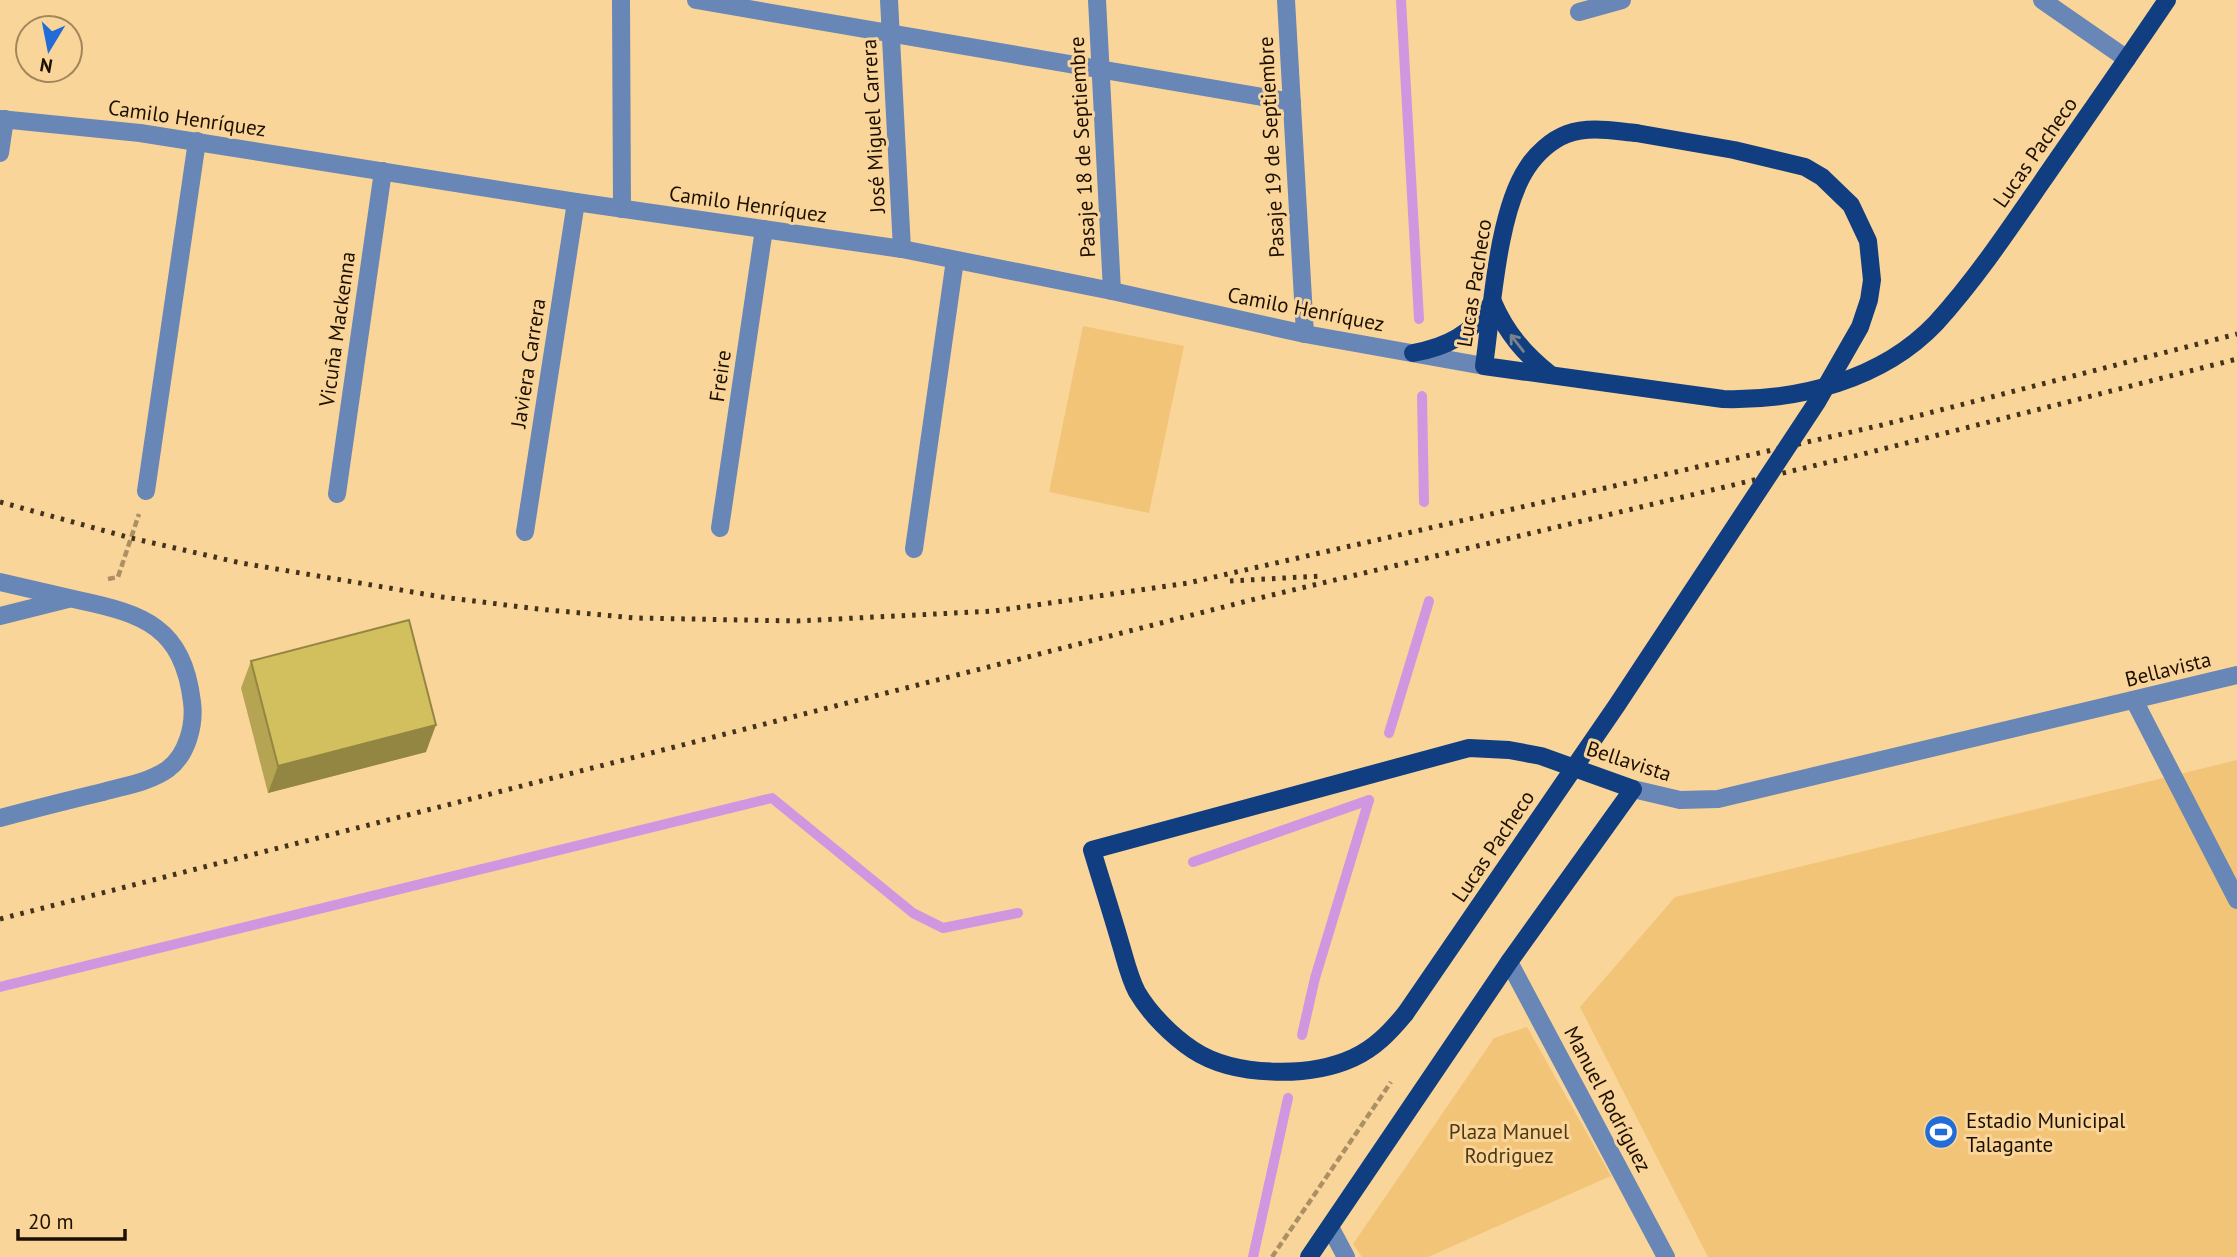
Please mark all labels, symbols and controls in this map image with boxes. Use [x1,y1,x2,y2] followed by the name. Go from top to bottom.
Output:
[14,14,84,84] north arrow
[1063,36,1101,258] street label: Pasaje 18 de Septiembre
[1252,36,1290,258] street label: Pasaje 19 de Septiembre
[855,38,891,215] street label: José Miguel Carrera
[38,53,54,79] text: N
[1987,91,2083,213] street label: Lucas Pacheco
[106,94,268,142] street label: Camilo Henríquez
[667,180,829,228] street label: Camilo Henríquez
[1451,217,1497,349] street label: Lucas Pacheco
[313,250,361,409] street label: Vicuña Mackenna
[1225,281,1387,337] street label: Camilo Henríquez
[504,296,552,431] street label: Javiera Carrera
[1509,334,1525,352] one-way arrow
[703,348,737,404] street label: Freire
[2122,645,2214,693] street label: Bellavista
[1583,735,1675,787] street label: Bellavista
[1446,785,1540,907] street label: Lucas Pacheco
[1558,1021,1658,1177] street label: Manuel Rodríguez
[1966,1107,2125,1158] place label: Estadio Municipal Talagante
[1922,1113,1960,1151] sports icon: Estadio Municipal Talagante
[1449,1118,1569,1169] park label: Plaza Manuel Rodriguez
[18,1198,124,1242] scale bar
[28,1208,74,1235] text: 20 m

